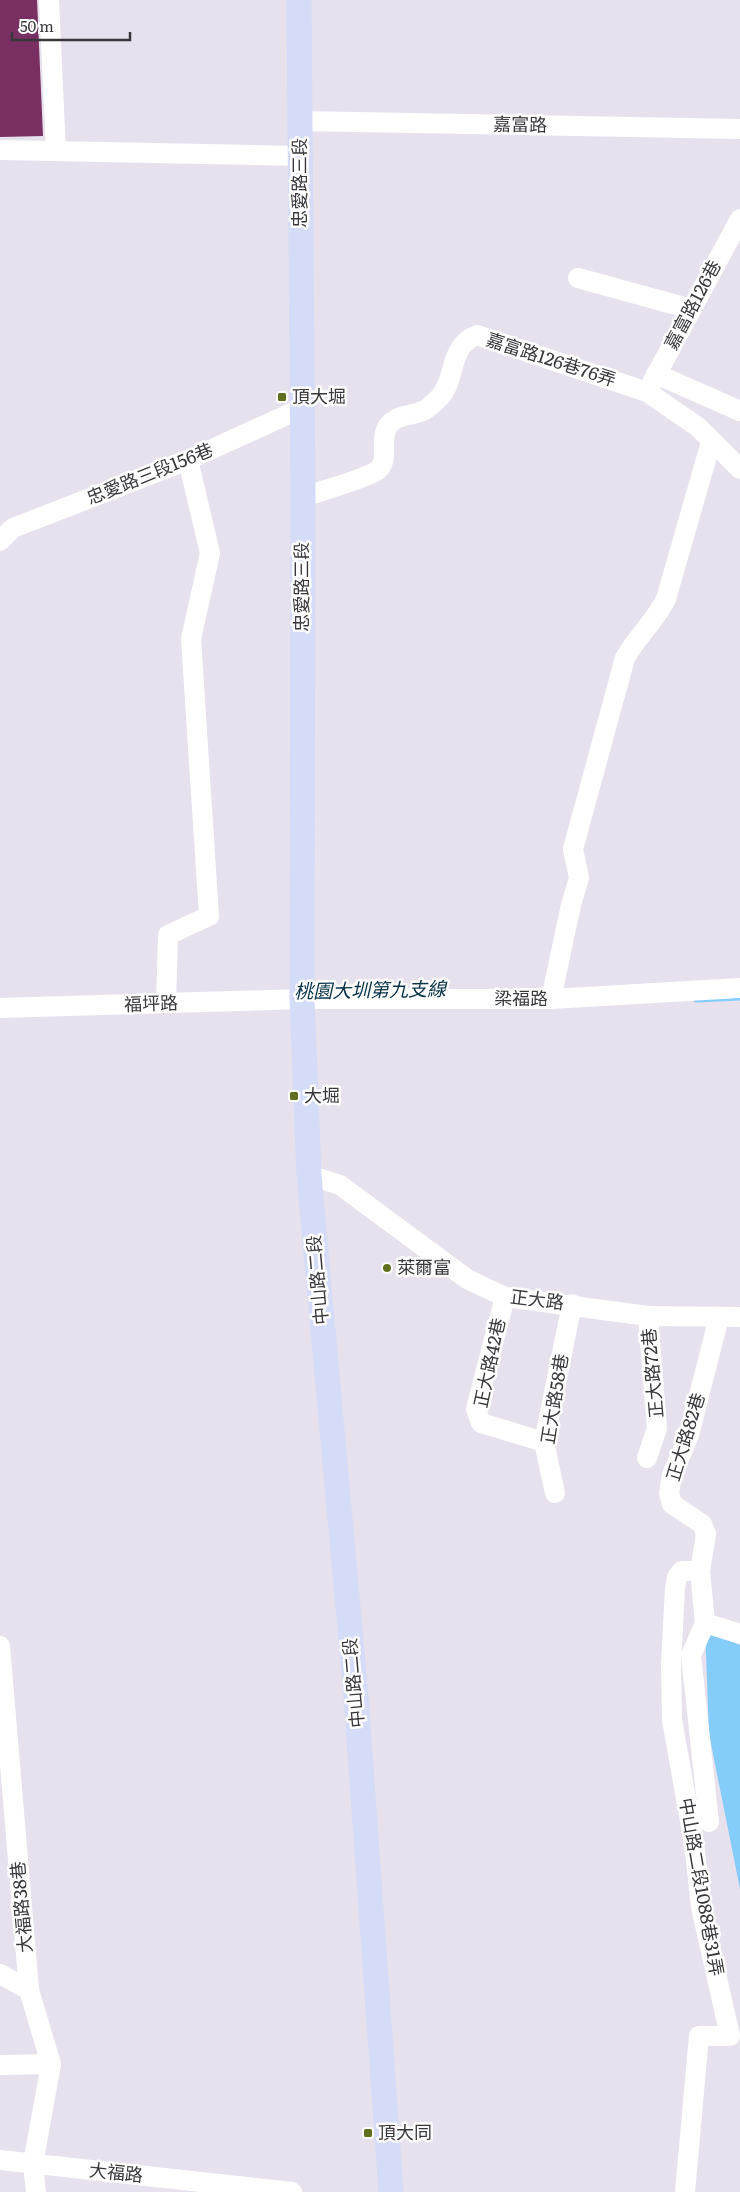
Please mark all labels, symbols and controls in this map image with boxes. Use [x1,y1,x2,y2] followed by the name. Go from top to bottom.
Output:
[12,10,130,42] scale bar
[20,14,54,37] text: 50 m
[493,110,547,137] street label: 嘉富路
[285,138,312,228] street label: 忠愛路三段
[657,255,727,354] street label: 嘉富路126巷
[483,325,620,392] street label: 嘉富路126巷76弄
[292,382,346,409] place label: 頂大堀
[276,391,288,403] marker: 頂大堀
[82,435,217,510] street label: 忠愛路三段156巷
[287,542,314,632] street label: 忠愛路三段
[294,974,448,1004] water label: 桃園大圳第九支線
[494,984,548,1011] street label: 梁福路
[123,988,178,1017] street label: 福坪路
[304,1081,340,1108] place label: 大堀
[288,1090,300,1102] marker: 大堀
[299,1234,334,1326] street label: 中山路二段
[397,1253,451,1280] place label: 萊爾富
[381,1262,393,1274] marker: 萊爾富
[509,1282,566,1315] street label: 正大路
[466,1315,511,1410] street label: 正大路42巷
[634,1327,669,1419] street label: 正大路72巷
[533,1352,574,1446] street label: 正大路58巷
[658,1389,711,1484] street label: 正大路82巷
[335,1637,370,1729] street label: 中山路二段
[673,1795,731,1978] street label: 中山路二段1088巷31弄
[3,1860,38,1954] street label: 大福路38巷
[378,2118,432,2145] place label: 頂大同
[362,2127,374,2139] marker: 頂大同
[88,2155,144,2188] street label: 大福路

